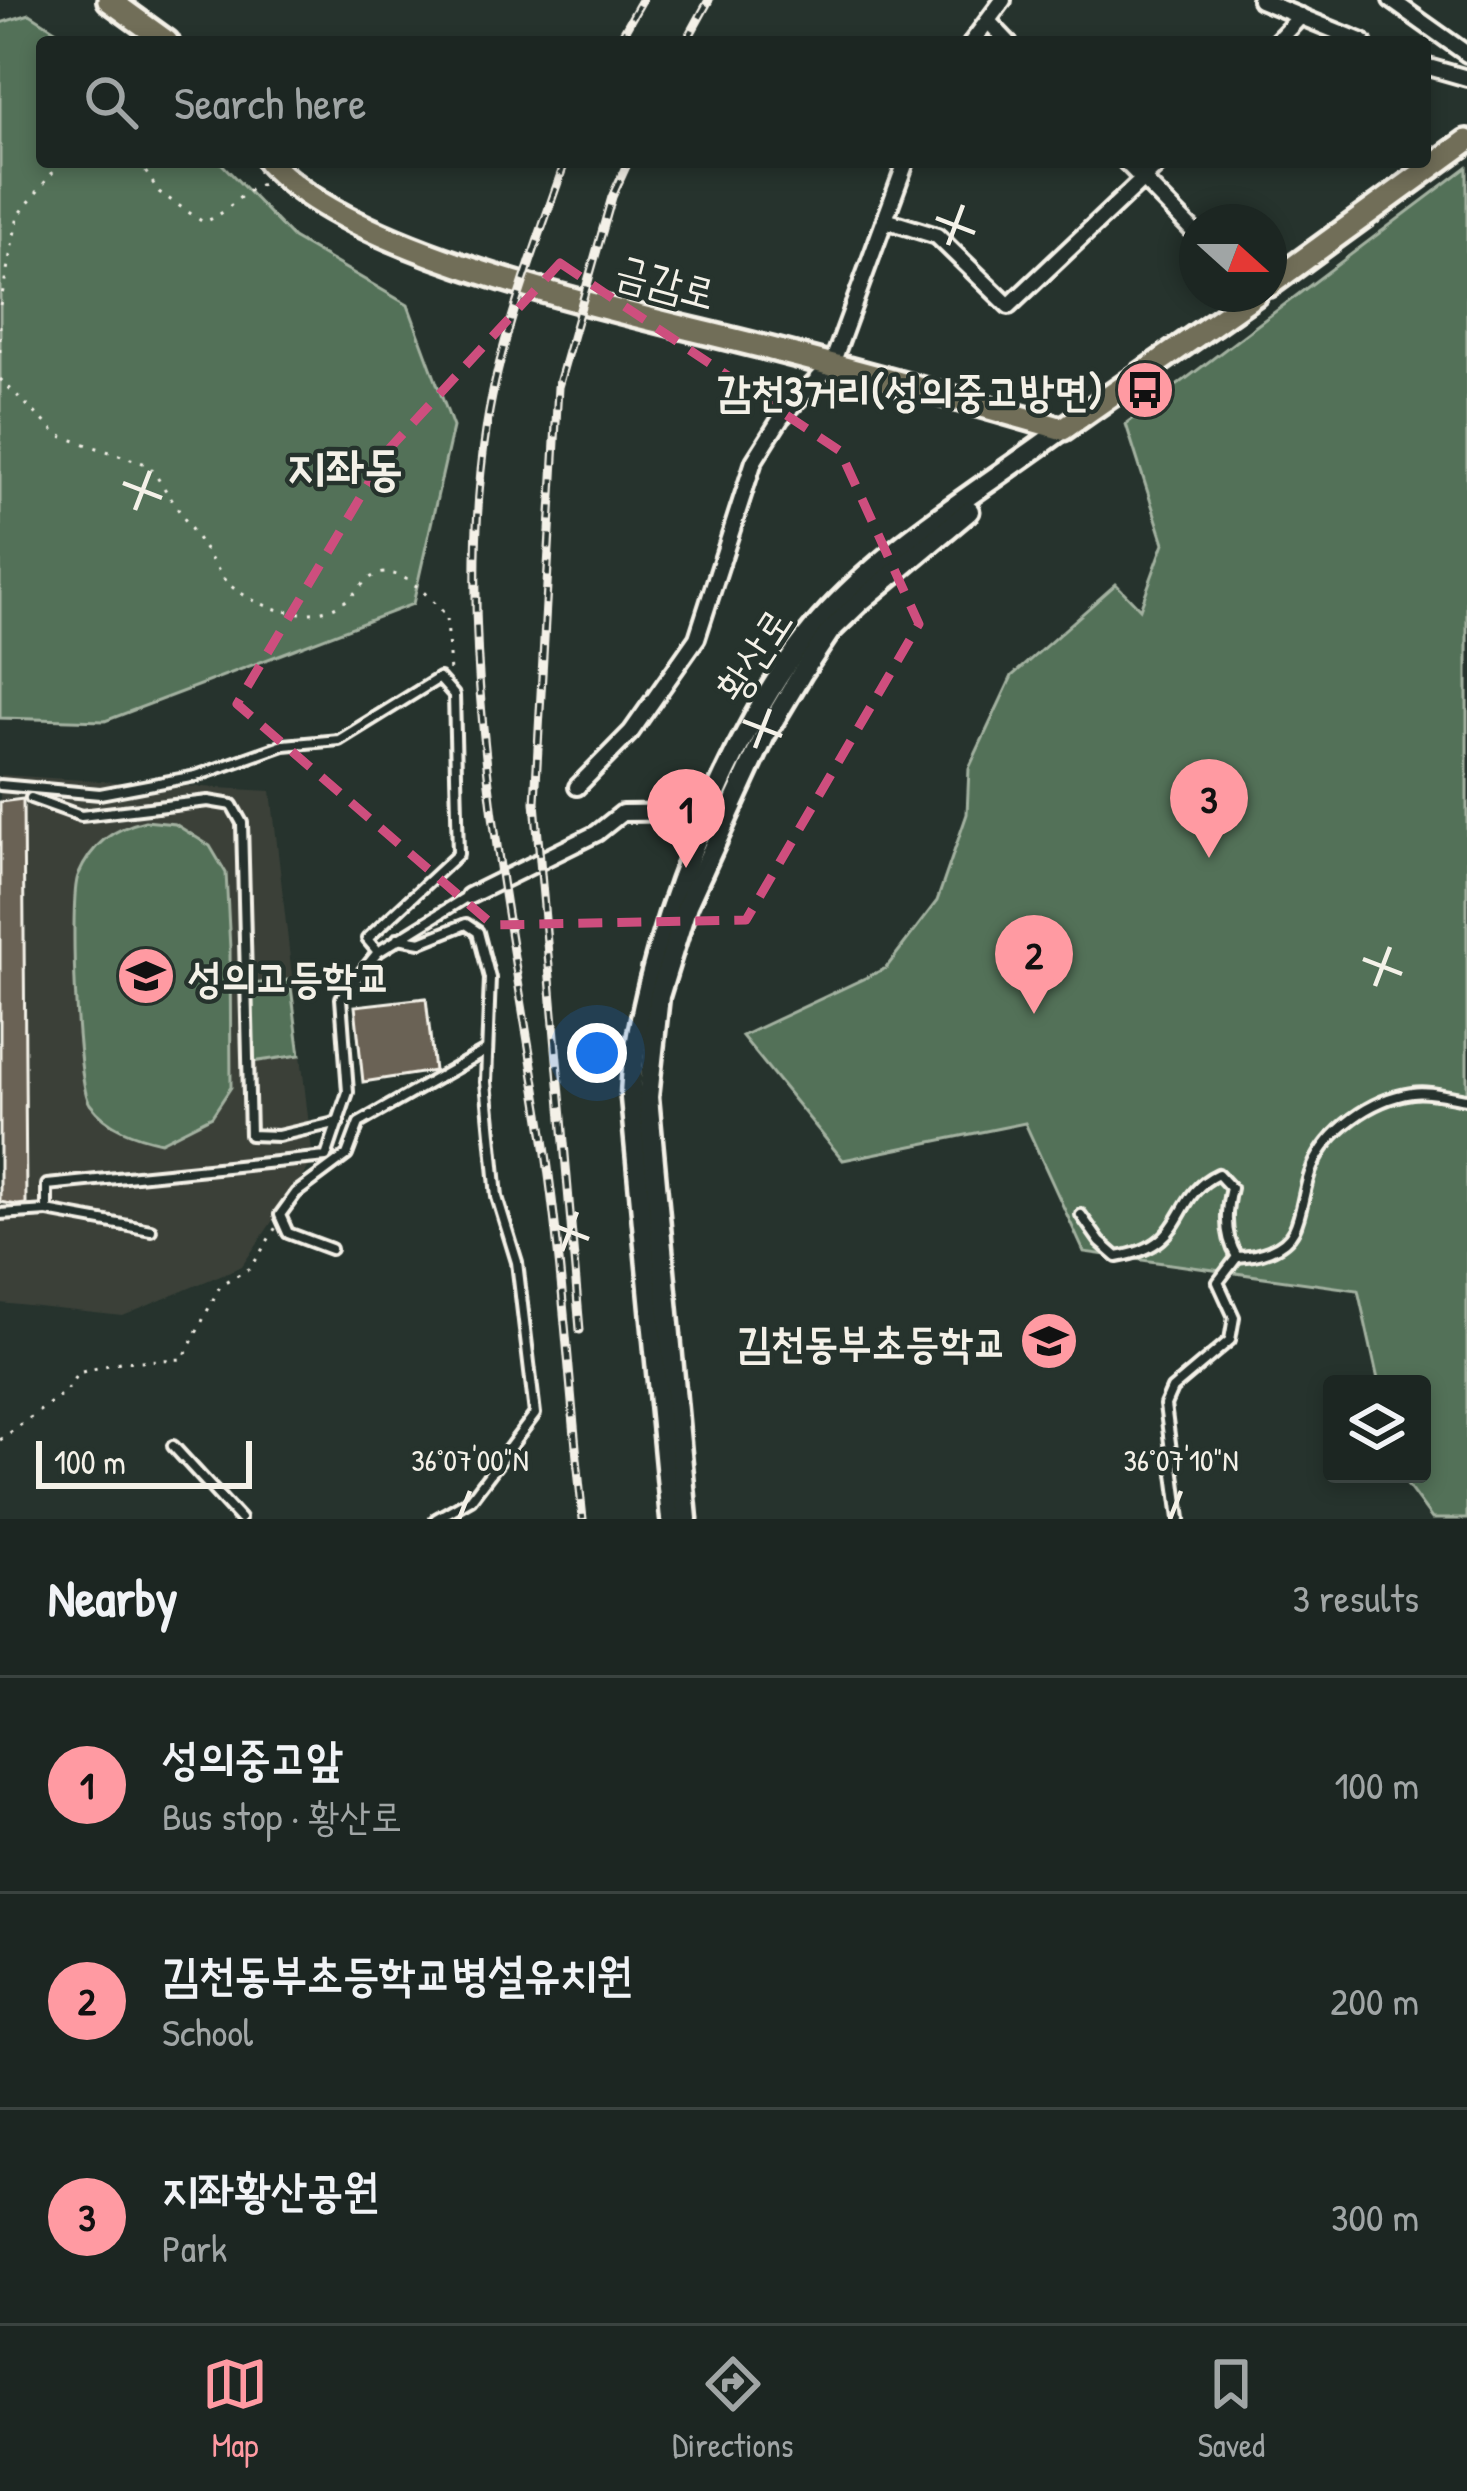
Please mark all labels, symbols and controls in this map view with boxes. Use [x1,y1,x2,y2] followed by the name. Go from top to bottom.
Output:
[36,36,1431,168] search box
[78,69,144,135] icon: search
[174,72,366,133] text: Search here
[1179,204,1287,312] north arrow
[610,240,722,322] street label: 금감로
[1114,359,1176,421] bus stop icon: 감천3거리(성의중고방면)
[717,362,1103,419] place label: 감천3거리(성의중고방면)
[287,434,403,499] district label: 지좌동
[701,596,805,712] street label: 황산로
[1170,759,1248,858] pin: 3
[647,769,725,868] pin: 1
[995,915,1073,1014] pin: 2
[115,945,177,1007] school or university icon: 성의고등학교
[188,948,391,1005] place label: 성의고등학교
[567,1023,627,1083] your location
[1018,1310,1080,1372] school or university icon: 김천동부초등학교
[737,1313,1007,1370] place label: 김천동부초등학교
[1323,1375,1431,1483] map controls
[1323,1375,1431,1483] button: layers
[36,1435,252,1488] scale bar
[54,1440,126,1484] text: 100 m
[411,1440,529,1480] text: 36°07'00"N
[1124,1440,1238,1480] text: 36°07'10"N
[48,1563,178,1632] text: Nearby
[1293,1571,1419,1624] text: 3 results
[162,1727,343,1788] text: 성의중고앞
[80,1758,94,1811] text: 1
[1334,1758,1419,1811] text: 100 m
[162,1789,402,1842] text: Bus stop · 황산로
[162,1943,633,2004] text: 김천동부초등학교병설유치원
[78,1974,96,2027] text: 2
[1330,1974,1419,2027] text: 200 m
[162,2005,253,2058] text: School
[162,2159,379,2220] text: 지좌황산공원
[78,2190,96,2243] text: 3
[1331,2190,1419,2243] text: 300 m
[162,2221,227,2274] text: Park
[202,2351,268,2467] tab: Map
[672,2351,794,2467] tab: Directions
[1198,2351,1265,2467] tab: Saved

